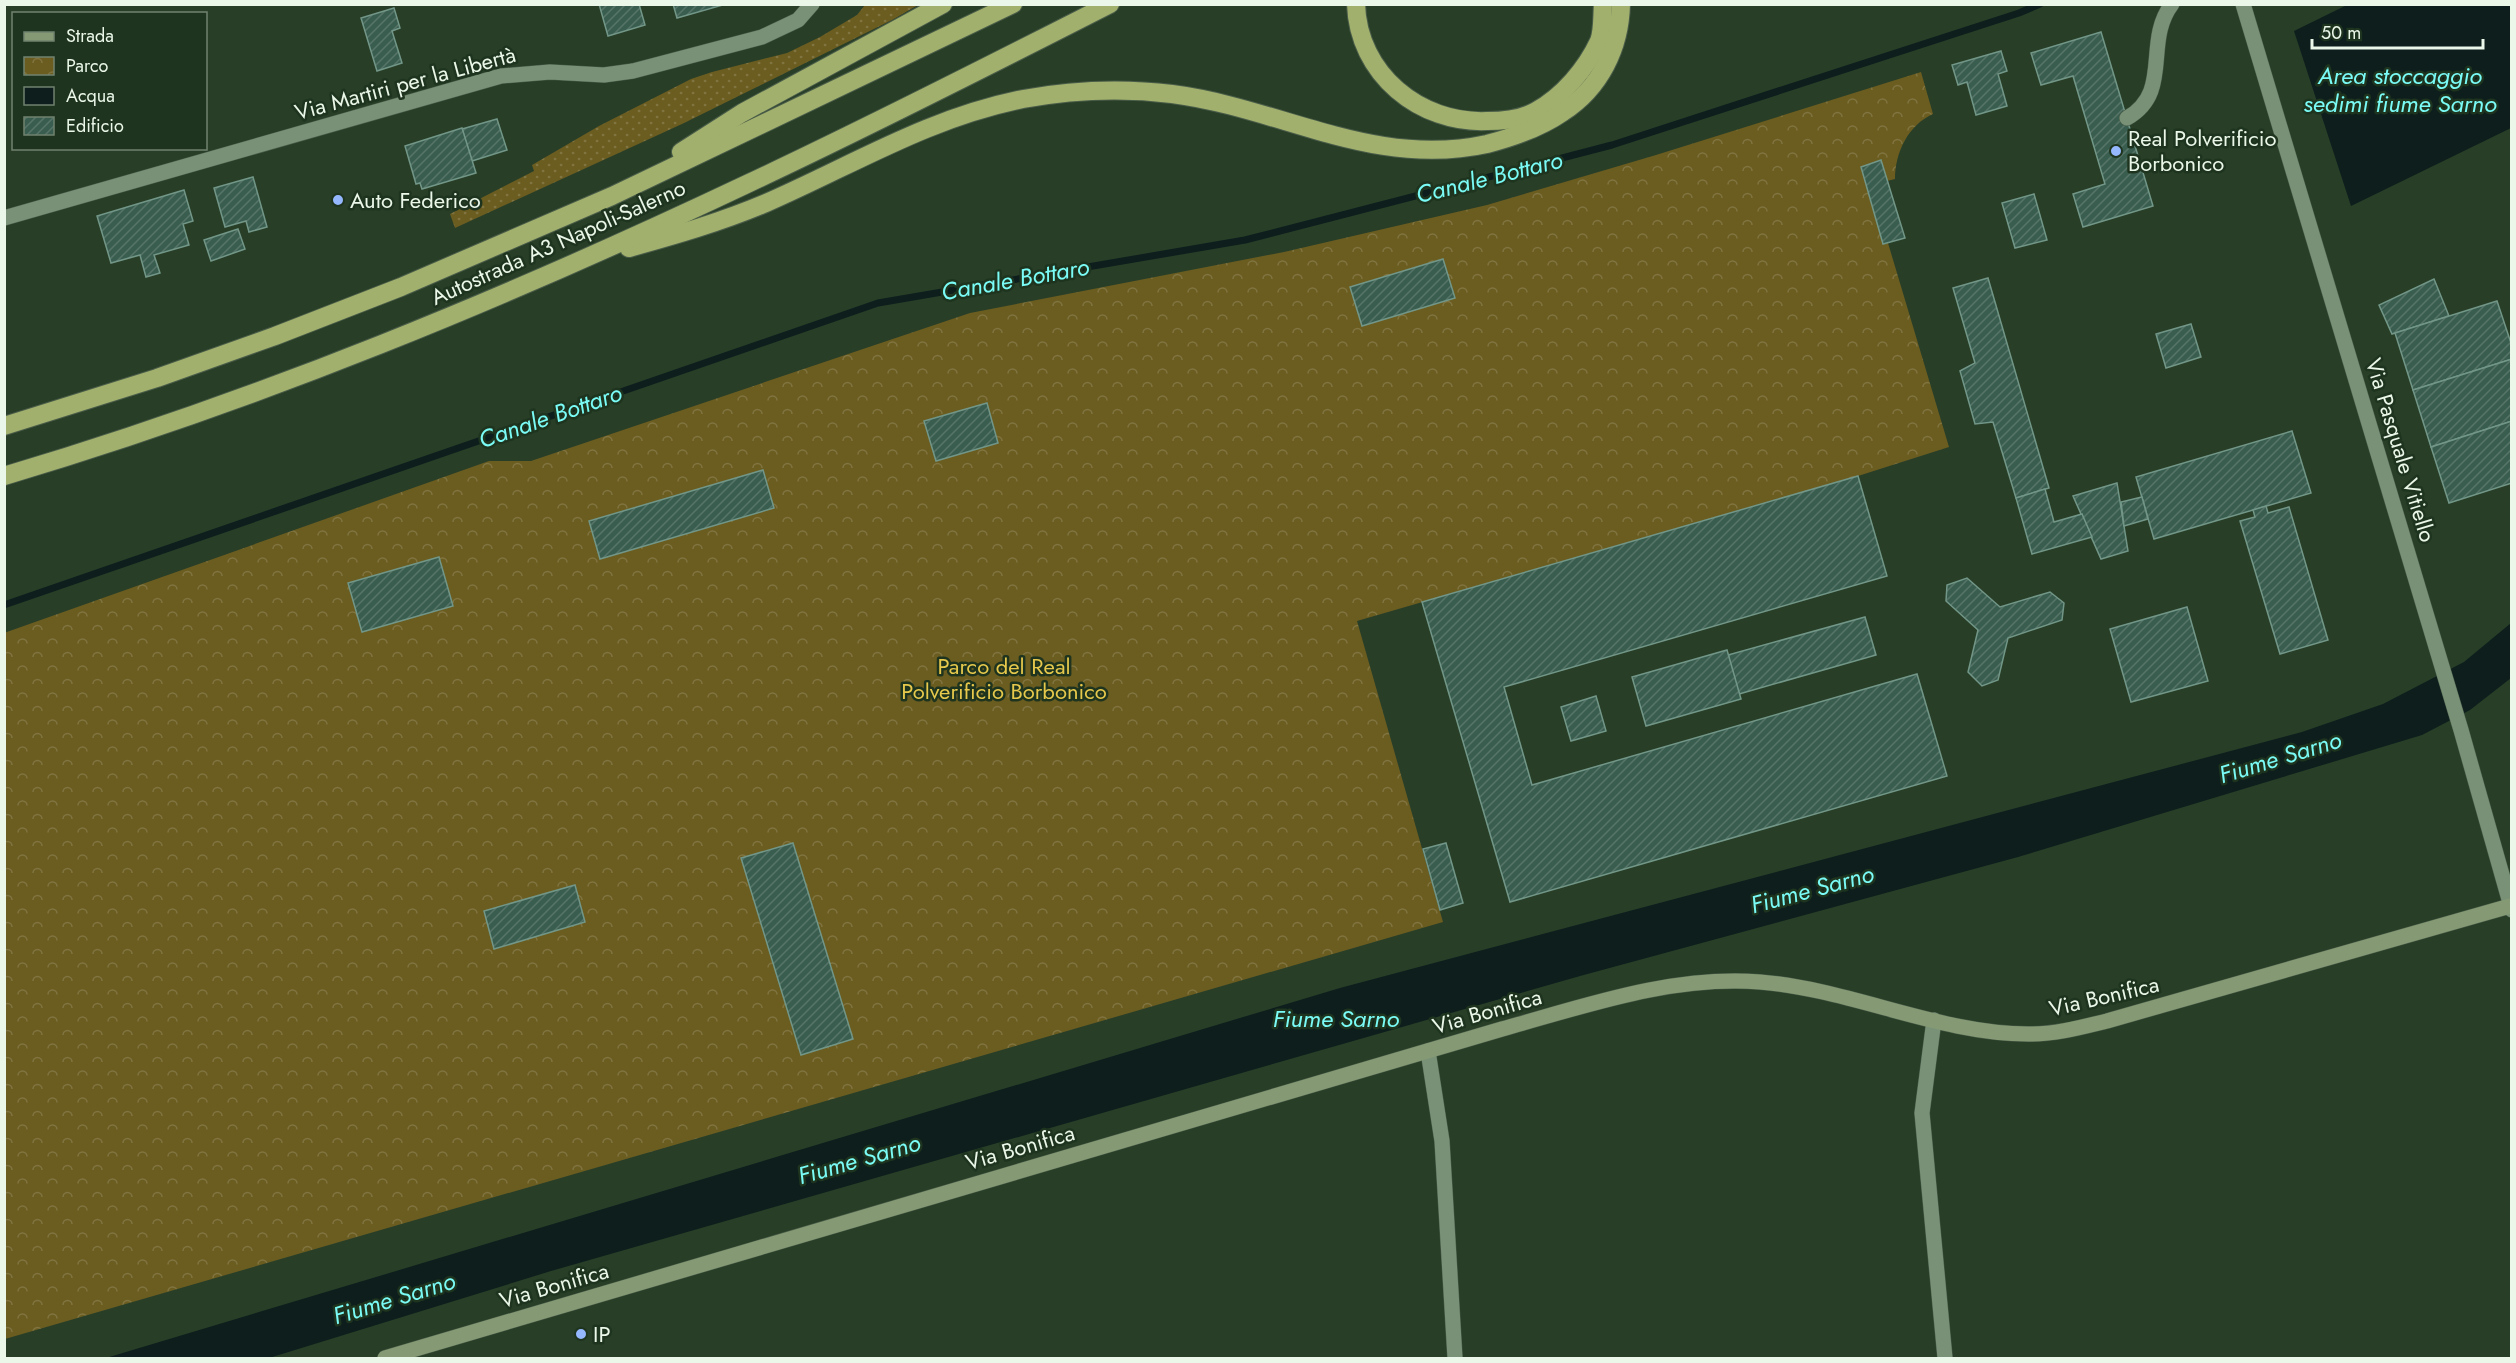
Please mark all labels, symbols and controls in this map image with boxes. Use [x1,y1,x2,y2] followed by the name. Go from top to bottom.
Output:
[12,12,207,150] legend
[2312,12,2483,50] scale bar
[2321,20,2361,46] text: 50 m
[66,23,114,49] text: Strada
[291,38,519,128] street label: Via Martiri per la Libertà
[66,53,108,79] text: Parco
[2303,58,2497,121] water label: Area stoccaggio sedimi fiume Sarno
[66,83,115,109] text: Acqua
[66,113,124,139] text: Edificio
[2128,122,2277,179] place label: Real Polverificio Borbonico
[1412,142,1566,212] water label: Canale Bottaro
[2109,144,2123,158] marker: Real Polverificio Borbonico
[426,171,690,313] street label: Autostrada A3 Napoli-Salerno
[350,184,481,216] place label: Auto Federico
[331,193,345,207] marker: Auto Federico
[938,249,1092,309] water label: Canale Bottaro
[2358,354,2444,546] street label: Via Pasquale Vitiello
[473,375,627,457] water label: Canale Bottaro
[901,650,1107,707] park label: Parco del Real Polverificio Borbonico
[2215,722,2346,792] water label: Fiume Sarno
[1746,856,1878,922] water label: Fiume Sarno
[2046,968,2162,1024] street label: Via Bonifica
[1429,980,1545,1042] street label: Via Bonifica
[1273,1001,1399,1036] water label: Fiume Sarno
[962,1116,1078,1178] street label: Via Bonifica
[793,1125,925,1193] water label: Fiume Sarno
[496,1254,612,1316] street label: Via Bonifica
[329,1263,460,1333] water label: Fiume Sarno
[593,1318,610,1350] place label: IP
[574,1327,588,1341] marker: IP

